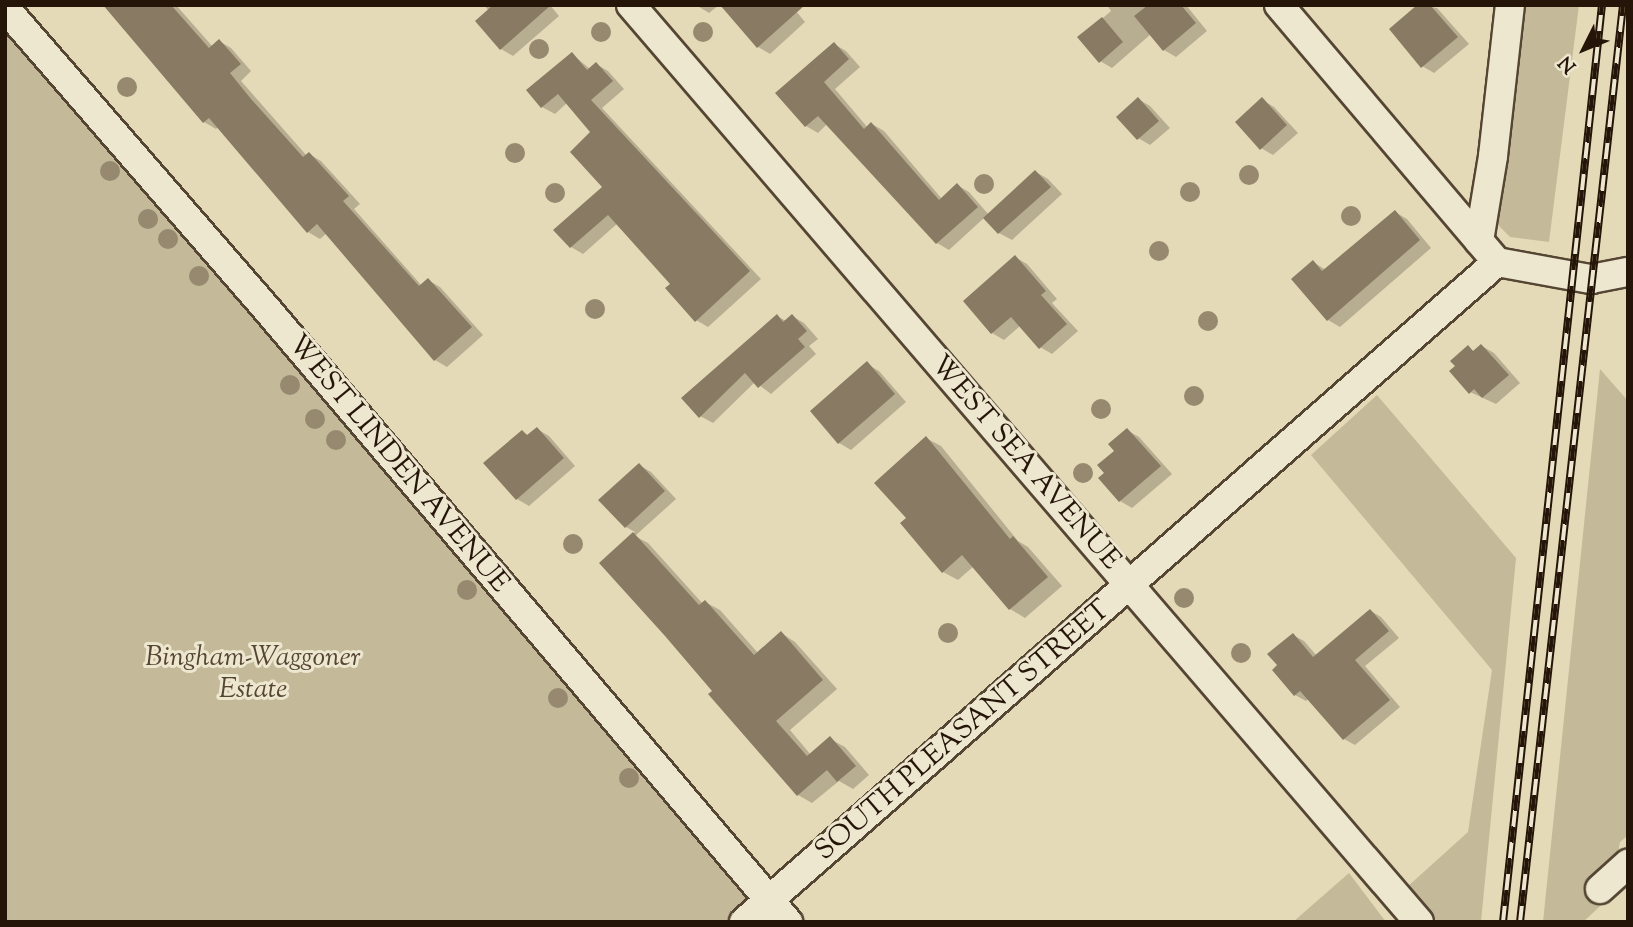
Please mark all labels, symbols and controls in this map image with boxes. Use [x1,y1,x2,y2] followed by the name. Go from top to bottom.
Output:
[1549,14,1619,84] north arrow
[1553,49,1583,78] text: N
[280,328,516,600] street label: WEST LINDEN AVENUE
[923,349,1127,577] street label: WEST SEA AVENUE
[809,594,1117,868] street label: SOUTH PLEASANT STREET
[145,641,361,707] park label: Bingham-Waggoner Estate

